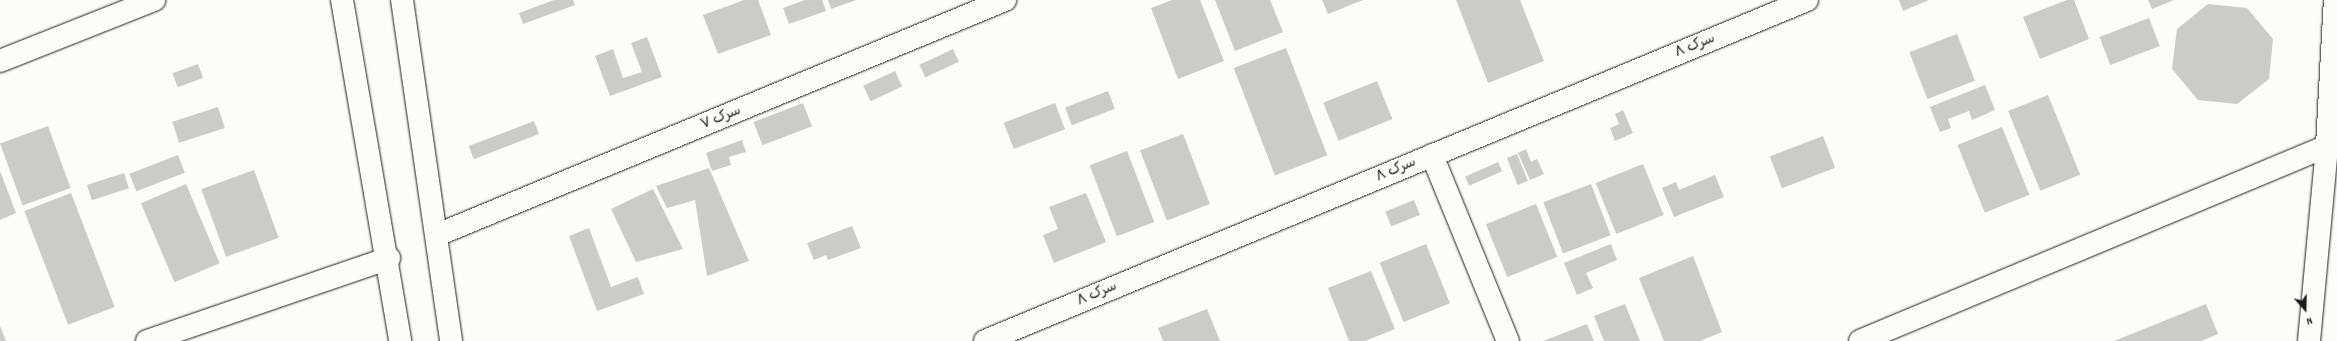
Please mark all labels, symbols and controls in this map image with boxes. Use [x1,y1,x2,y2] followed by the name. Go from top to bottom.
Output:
[1672,30,1718,62] street label: سرک ۸
[698,102,744,134] street label: سرک ۷
[1373,154,1419,186] street label: سرک ۸
[1074,278,1120,310] street label: سرک ۸
[2285,289,2325,329] north arrow
[2304,312,2314,329] text: N

